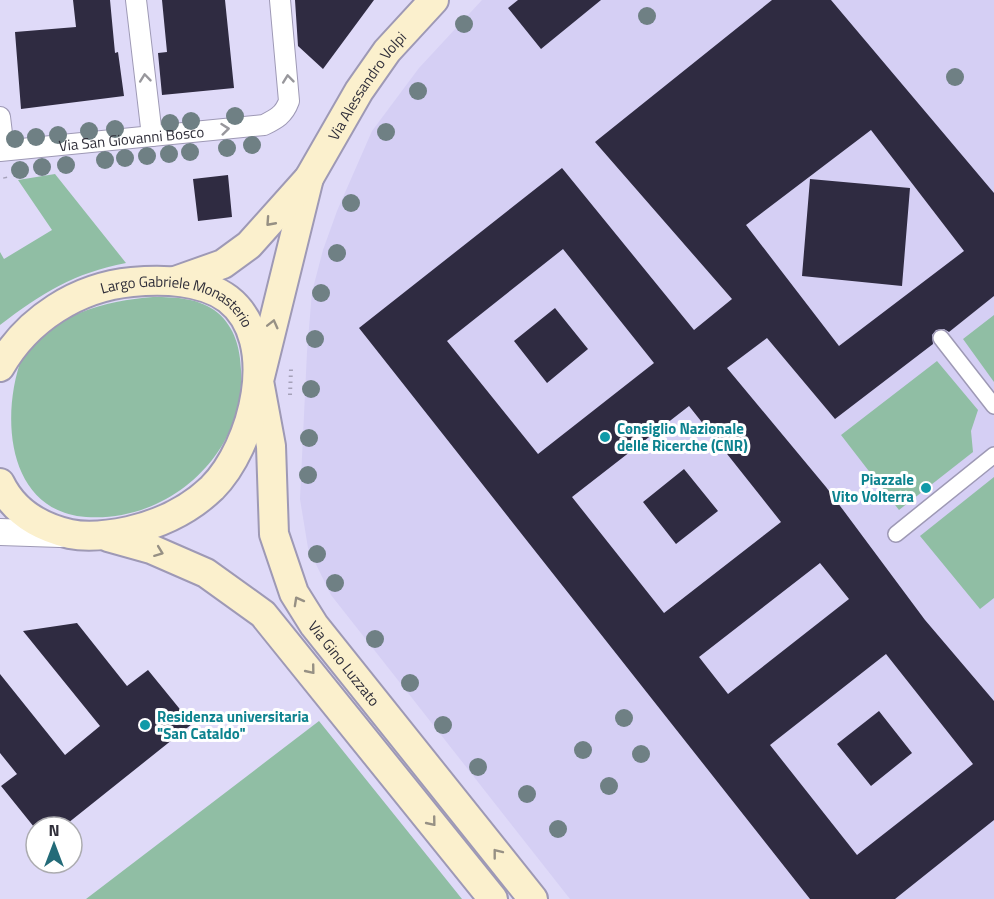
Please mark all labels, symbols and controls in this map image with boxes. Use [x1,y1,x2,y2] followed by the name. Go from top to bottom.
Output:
[322,26,411,145] street label: Via Alessandro Volpi
[139,73,152,83] one-way arrow
[282,75,295,84] one-way arrow
[58,119,205,157] street label: Via San Giovanni Bosco
[221,123,230,136] one-way arrow
[266,215,277,226] one-way arrow
[98,269,259,331] street label: Largo Gabriele Monasterio
[265,319,278,329] one-way arrow
[617,417,748,457] place label: Consiglio Nazionale delle Ricerche (CNR)
[598,430,612,444] marker: Consiglio Nazionale delle Ricerche (CNR)
[832,468,914,508] place label: Piazzale Vito Volterra
[919,481,933,495] marker: Piazzale Vito Volterra
[153,545,164,558] one-way arrow
[294,597,305,607] one-way arrow
[303,615,386,711] street label: Via Gino Luzzato
[303,663,314,674] one-way arrow
[157,705,309,745] place label: Residenza universitaria "San Cataldo"
[138,718,152,732] marker: Residenza universitaria "San Cataldo"
[24,815,84,875] north arrow
[425,815,436,826] one-way arrow
[48,818,60,842] text: N
[493,849,504,860] one-way arrow

